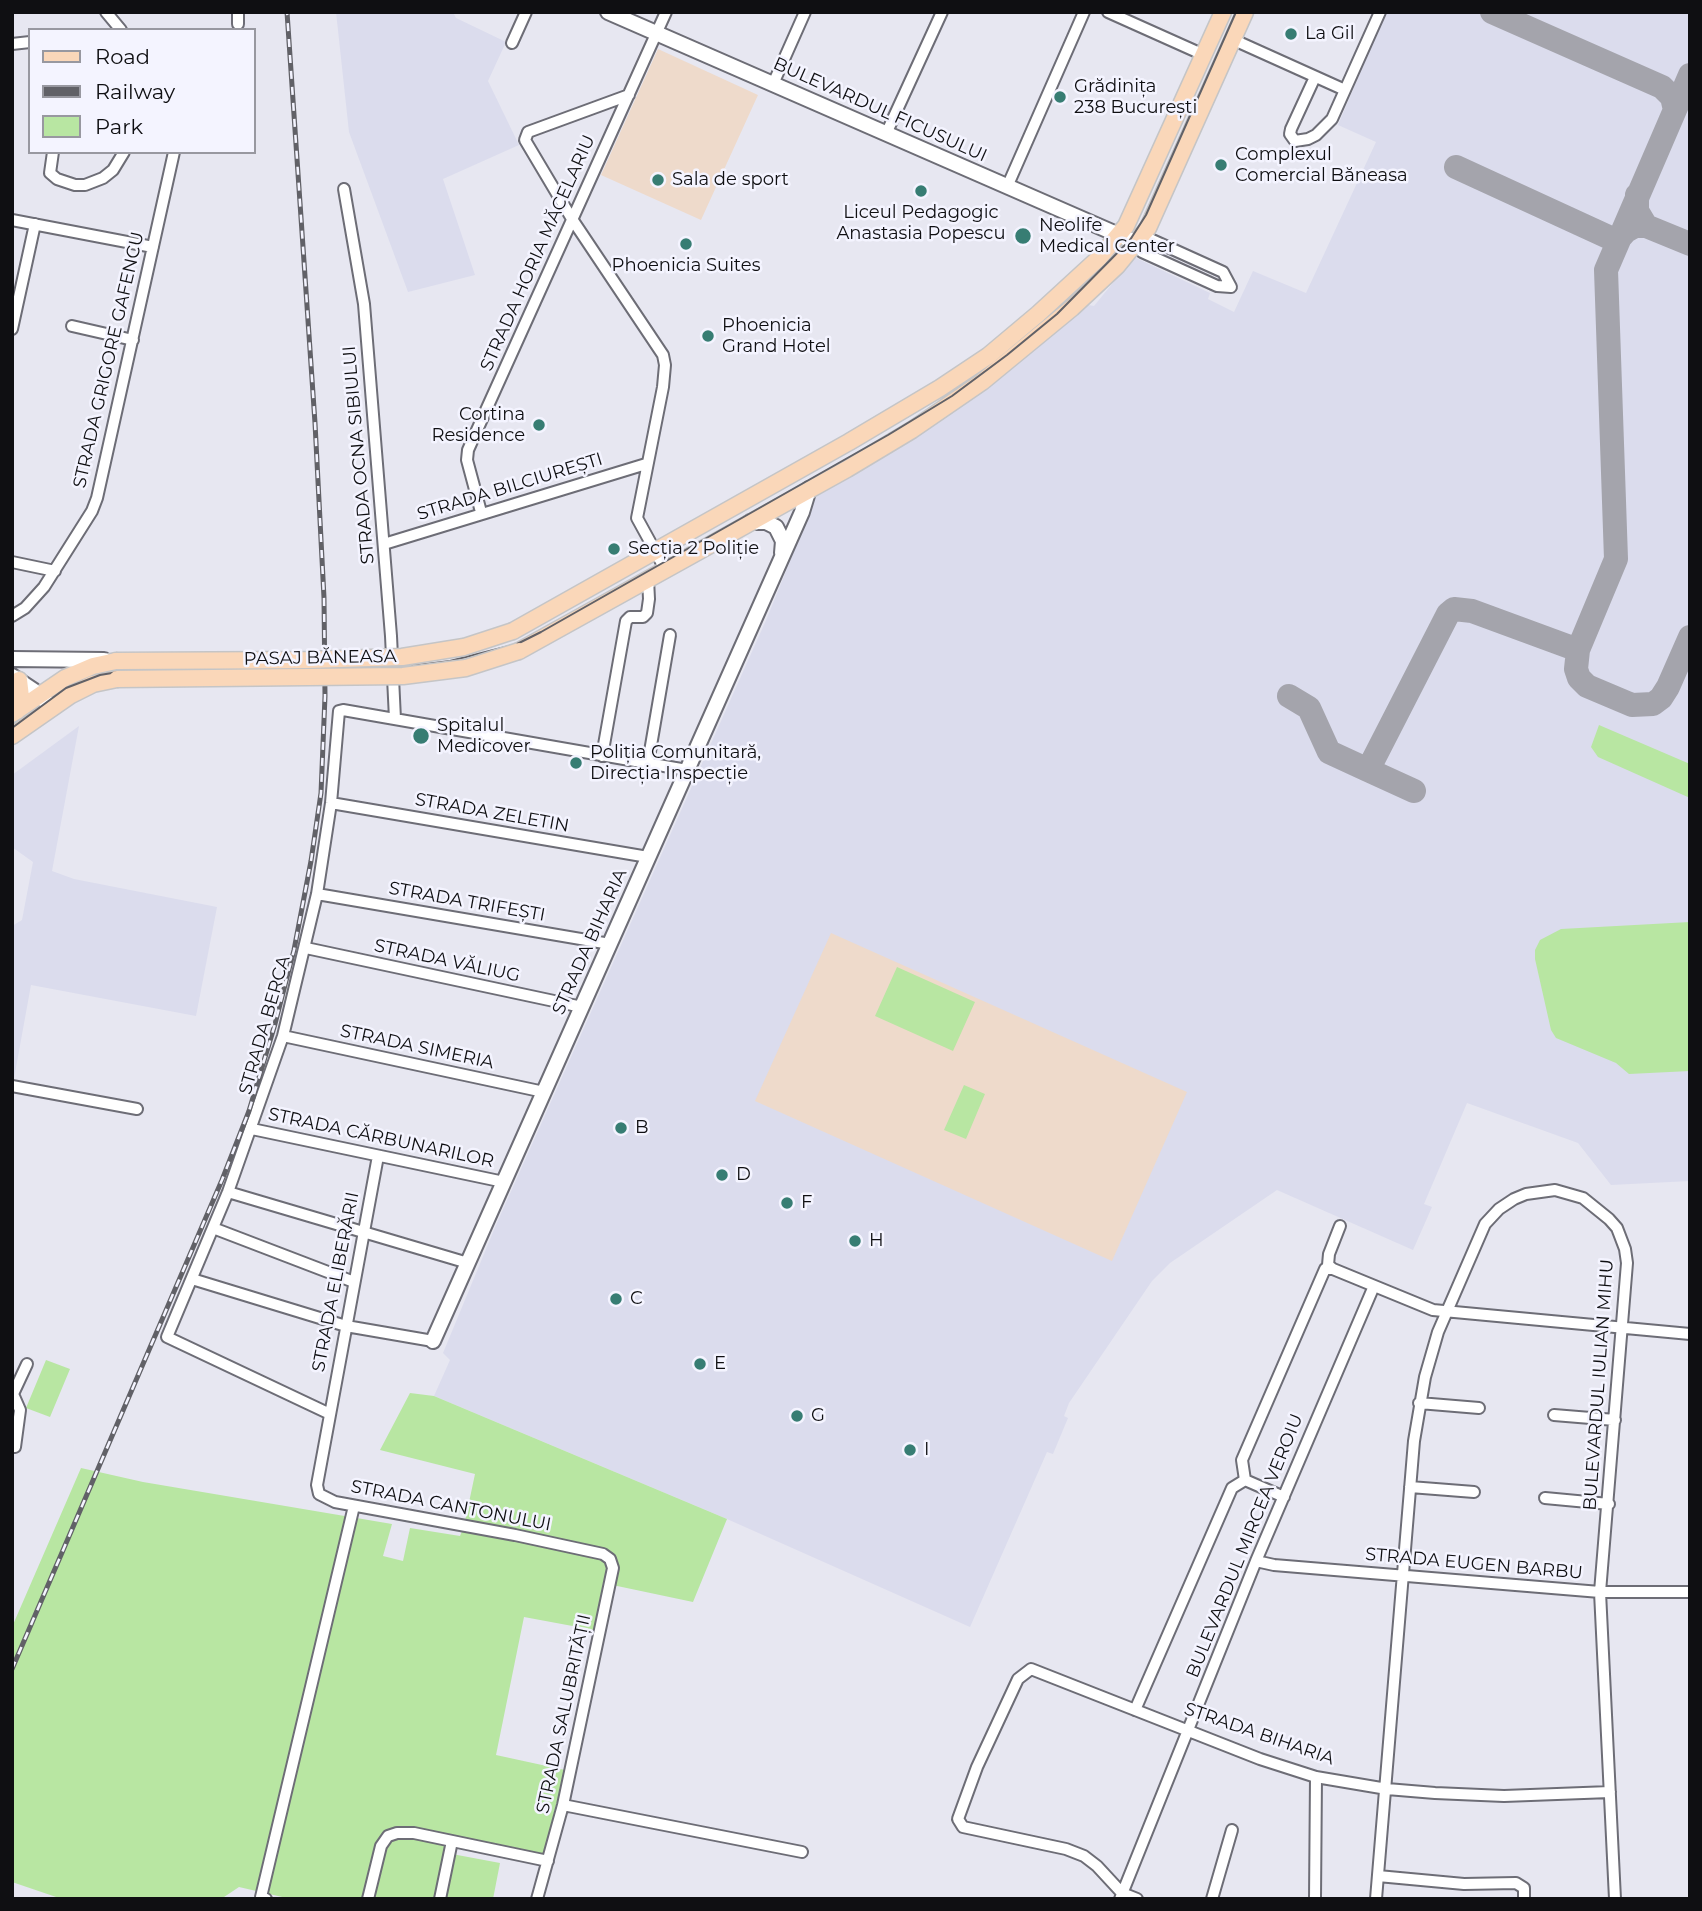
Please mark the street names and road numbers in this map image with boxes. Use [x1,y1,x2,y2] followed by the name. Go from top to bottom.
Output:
[770,53,990,167] street label: BULEVARDUL FICUSULUI
[476,132,600,374] street label: STRADA HORIA MĂCELARIU
[69,230,149,490] street label: STRADA GRIGORE GAFENCU
[339,345,379,565] street label: STRADA OCNA SIBIULUI
[415,448,605,526] street label: STRADA BILCIUREȘTI
[243,646,397,670] street label: PASAJ BĂNEASA
[413,789,571,837] street label: STRADA ZELETIN
[548,866,632,1018] street label: STRADA BIHARIA
[387,878,547,926] street label: STRADA TRIFEȘTI
[372,935,522,987] street label: STRADA VĂLIUG
[235,953,295,1097] street label: STRADA BERCA
[338,1020,496,1074] street label: STRADA SIMERIA
[266,1104,496,1172] street label: STRADA CĂRBUNARILOR
[308,1190,364,1374] street label: STRADA ELIBERĂRII
[1579,1259,1619,1511] street label: BULEVARDUL IULIAN MIHU
[1182,1411,1308,1681] street label: BULEVARDUL MIRCEA VEROIU
[349,1476,553,1536] street label: STRADA CANTONULUI
[1364,1544,1584,1584] street label: STRADA EUGEN BARBU
[532,1612,596,1816] street label: STRADA SALUBRITĂȚII
[1181,1698,1337,1770] street label: STRADA BIHARIA

